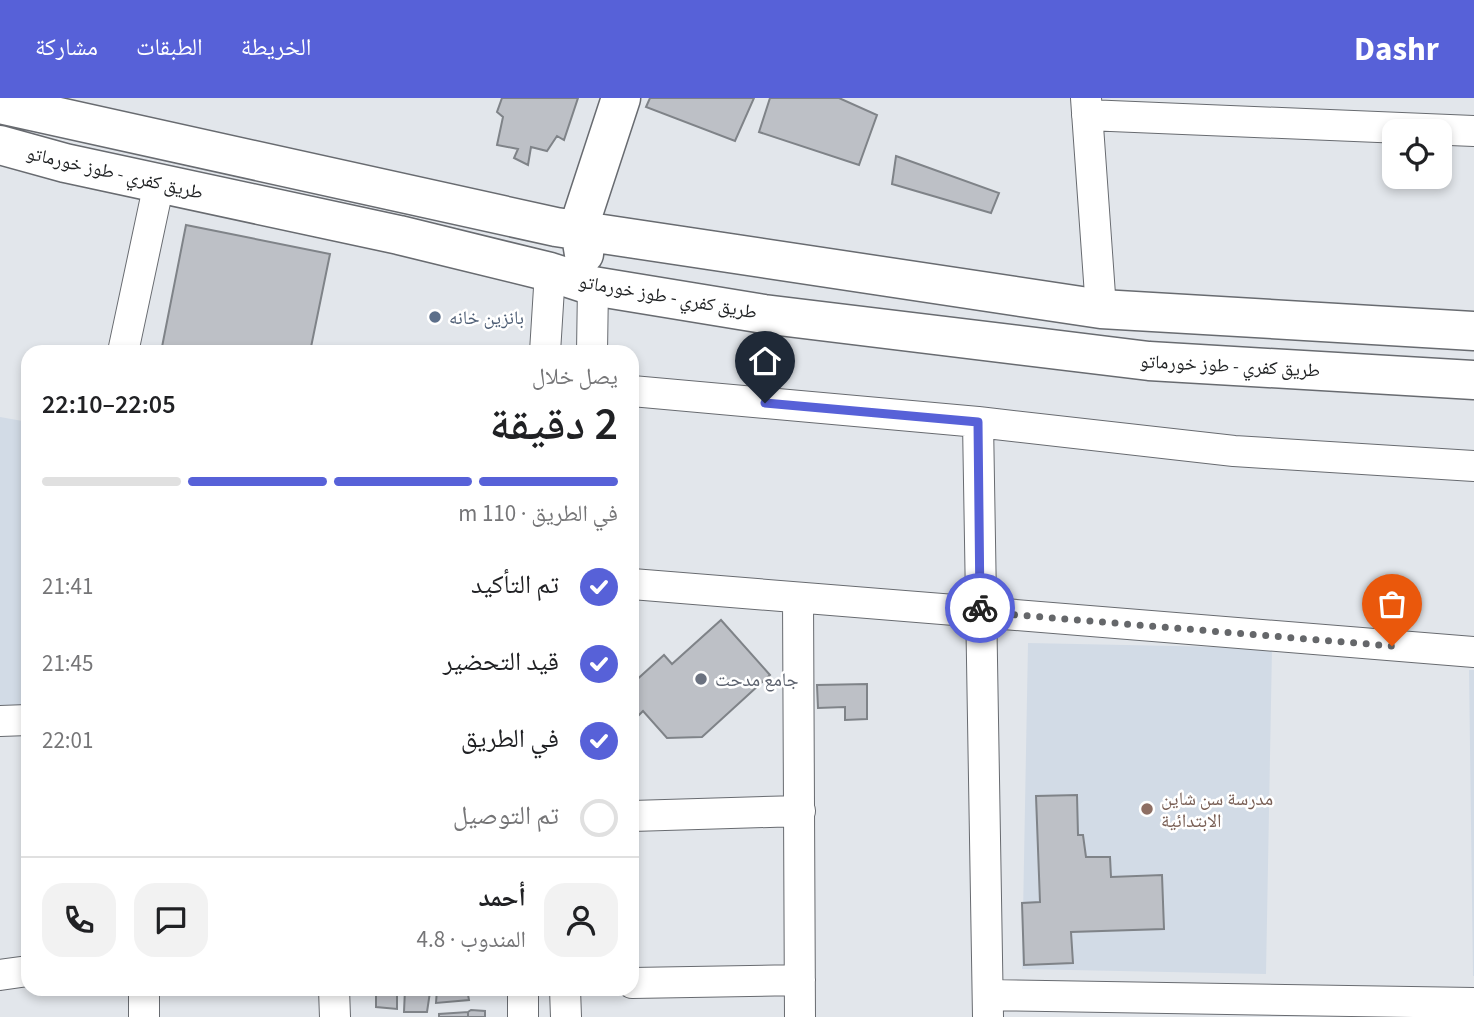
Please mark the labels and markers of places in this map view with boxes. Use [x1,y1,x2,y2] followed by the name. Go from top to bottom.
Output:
[449,305,524,332] place label: بانزين خانه
[427,309,443,325] marker: بانزين خانه
[735,331,795,403] pin
[1362,574,1422,646] pin
[715,667,799,694] place label: جامع مدحت
[693,671,709,687] marker: جامع مدحت
[1161,786,1273,835] place label: مدرسة سن شاين الابتدائية
[1139,801,1155,817] marker: مدرسة سن شاين الابتدائية

